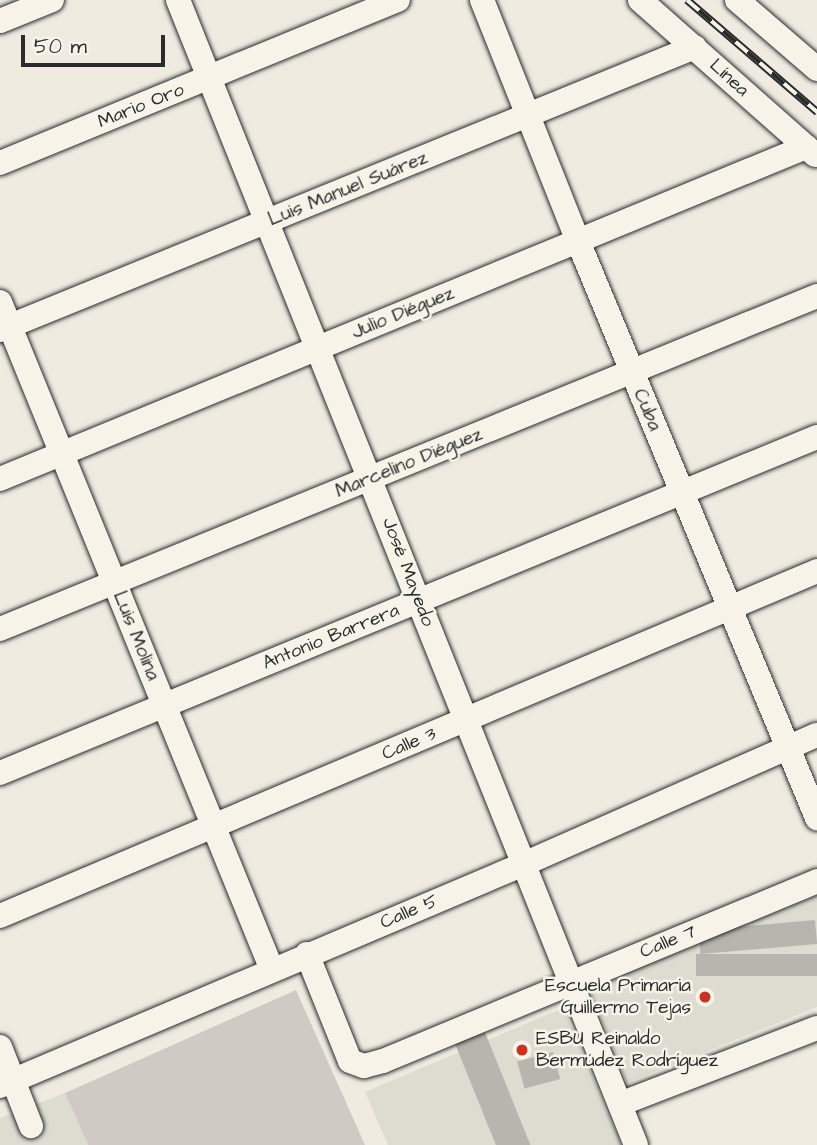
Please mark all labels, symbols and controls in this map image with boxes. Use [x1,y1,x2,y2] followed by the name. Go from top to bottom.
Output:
[24,21,168,65] scale bar
[34,32,87,61] text: 50 m
[704,54,754,102] street label: Línea
[95,78,187,134] street label: Mario Oro
[265,147,431,231] street label: Luis Manuel Suárez
[348,282,458,344] street label: Julio Diéguez
[628,386,666,434] street label: Cuba
[332,423,486,503] street label: Marcelino Diéguez
[377,514,439,630] street label: José Mayedo
[108,588,164,684] street label: Luis Molina
[259,599,403,675] street label: Antonio Barrera
[378,722,440,766] street label: Calle 3
[377,890,441,934] street label: Calle 5
[637,920,699,964] street label: Calle 7
[545,975,691,1019] place label: Escuela Primaria Guillermo Tejas
[697,989,713,1005] marker: Escuela Primaria Guillermo Tejas
[536,1028,718,1072] place label: ESBU Reinaldo Bermúdez Rodríguez
[514,1042,530,1058] marker: ESBU Reinaldo Bermúdez Rodríguez

